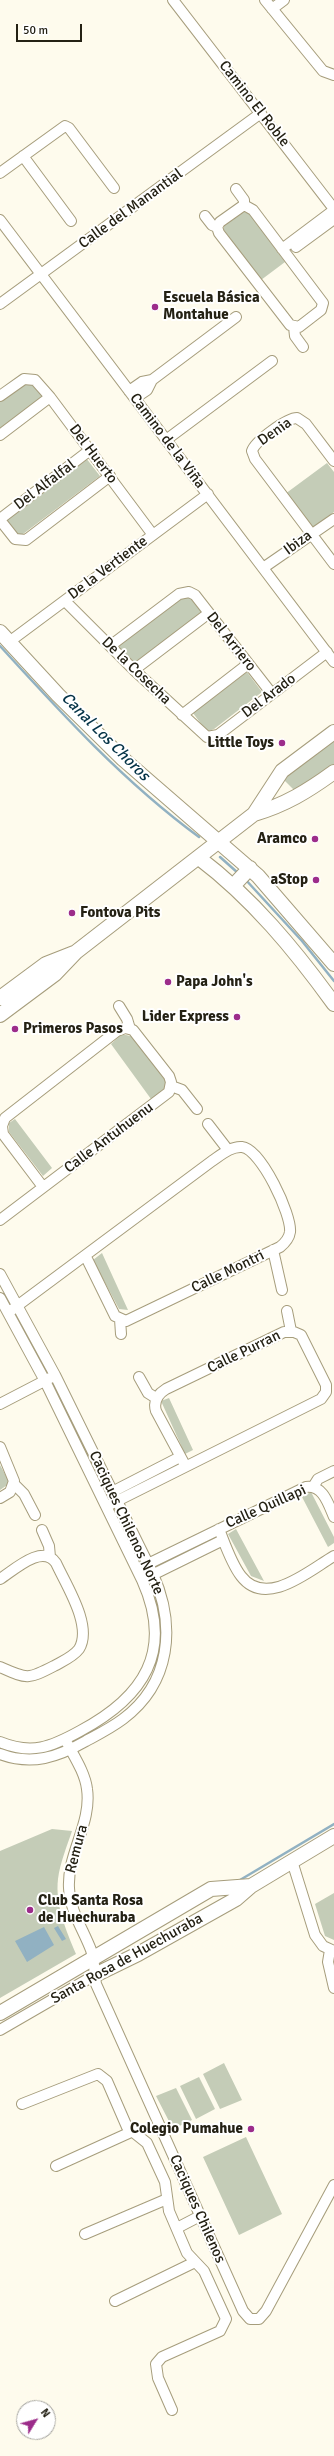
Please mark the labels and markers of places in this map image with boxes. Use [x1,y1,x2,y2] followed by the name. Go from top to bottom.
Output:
[163,289,260,324] place label: Escuela Básica Montahue
[150,302,160,312] marker: Escuela Básica Montahue
[207,734,274,752] place label: Little Toys
[277,738,287,748] marker: Little Toys
[257,830,307,848] place label: Aramco
[310,834,320,844] marker: Aramco
[271,871,308,889] place label: aStop
[311,875,321,885] marker: aStop
[80,904,160,922] place label: Fontova Pits
[67,908,77,918] marker: Fontova Pits
[176,973,253,991] place label: Papa John's
[163,977,173,987] marker: Papa John's
[142,1008,229,1026] place label: Lider Express
[232,1012,242,1022] marker: Lider Express
[23,1020,123,1038] place label: Primeros Pasos
[10,1024,20,1034] marker: Primeros Pasos
[38,1892,143,1927] place label: Club Santa Rosa de Huechuraba
[25,1905,35,1915] marker: Club Santa Rosa de Huechuraba
[130,2120,243,2138] place label: Colegio Pumahue
[246,2124,256,2134] marker: Colegio Pumahue

